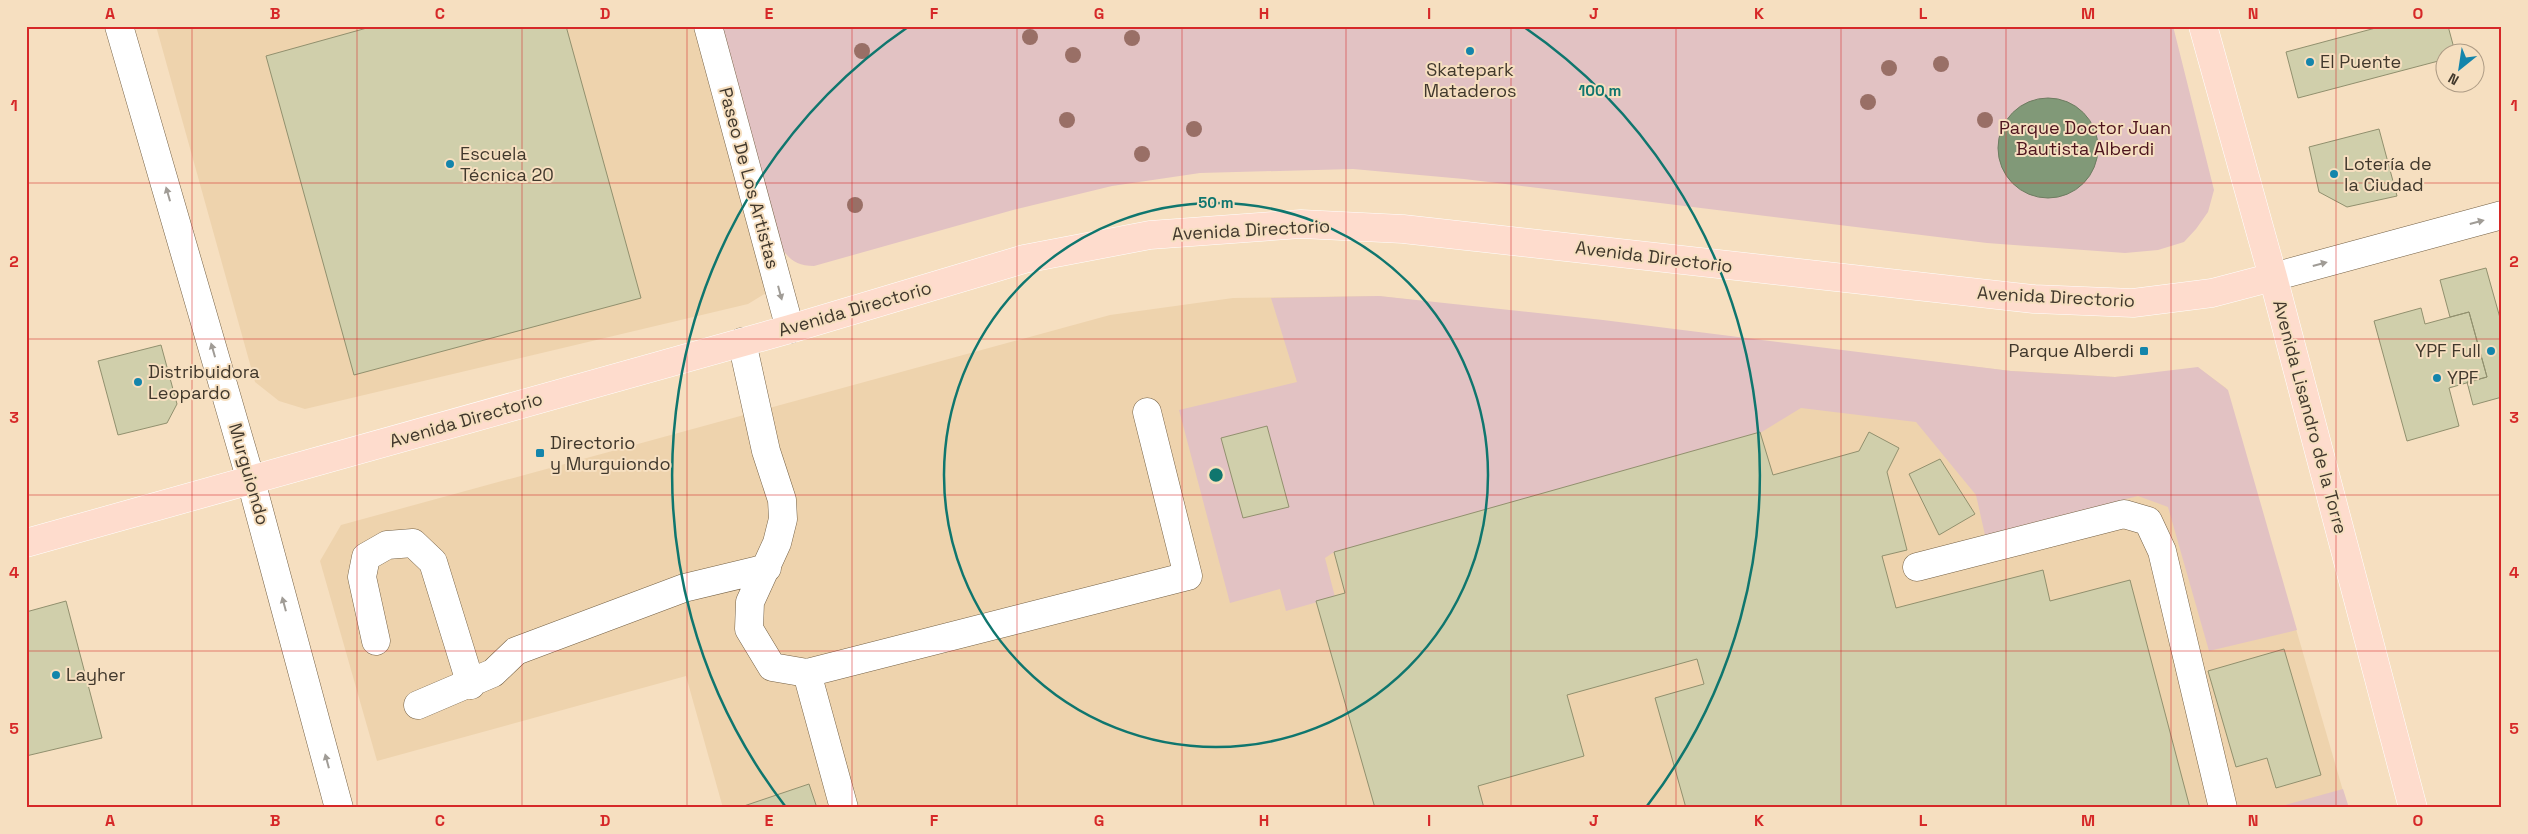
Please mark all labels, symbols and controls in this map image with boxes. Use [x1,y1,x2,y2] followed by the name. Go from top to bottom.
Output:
[105,3,115,24] text: A
[270,3,280,24] text: B
[435,3,445,24] text: C
[600,3,610,24] text: D
[765,3,774,24] text: E
[930,3,939,24] text: F
[1094,3,1104,24] text: G
[1259,3,1269,24] text: H
[1427,3,1431,24] text: I
[1589,3,1599,24] text: J
[1754,3,1764,24] text: K
[1919,3,1928,24] text: L
[2081,3,2095,24] text: M
[2248,3,2258,24] text: N
[2413,3,2424,24] text: O
[2436,42,2486,92] north arrow
[1464,45,1476,57] marker: Skatepark Mataderos
[2320,50,2401,73] place label: El Puente
[2304,56,2316,68] marker: El Puente
[1423,58,1517,102] place label: Skatepark Mataderos
[2445,69,2462,89] text: N
[1579,81,1621,100] text: 100 m
[714,85,785,271] street label: Paseo De Los Artistas
[10,95,18,116] text: 1
[2510,95,2518,116] text: 1
[1999,116,2171,160] park label: Parque Doctor Juan Bautista Alberdi
[460,142,554,186] place label: Escuela Técnica 20
[2344,152,2432,196] place label: Lotería de la Ciudad
[444,158,456,170] marker: Escuela Técnica 20
[2328,168,2340,180] marker: Lotería de la Ciudad
[163,186,171,201] one-way arrow
[1198,193,1234,212] text: 50 m
[1171,214,1331,245] street label: Avenida Directorio
[2469,218,2485,226] one-way arrow
[1574,235,1734,278] street label: Avenida Directorio
[9,251,19,272] text: 2
[2509,251,2519,272] text: 2
[2313,260,2328,268] one-way arrow
[776,276,934,341] street label: Avenida Directorio
[1976,281,2136,312] street label: Avenida Directorio
[776,285,784,301] one-way arrow
[2268,297,2353,536] street label: Avenida Lisandro de la Torre
[2008,339,2134,362] place label: Parque Alberdi
[2415,339,2481,362] place label: YPF Full
[209,342,217,357] one-way arrow
[2138,345,2150,357] marker: Parque Alberdi
[2485,345,2497,357] marker: YPF Full
[148,360,260,404] place label: Distribuidora Leopardo
[2447,366,2479,389] place label: YPF
[2431,372,2443,384] marker: YPF
[132,376,144,388] marker: Distribuidora Leopardo
[387,387,545,452] street label: Avenida Directorio
[9,407,19,428] text: 3
[2509,407,2519,428] text: 3
[224,420,275,527] street label: Murguiondo
[550,431,671,475] place label: Directorio y Murguiondo
[534,447,546,459] marker: Directorio y Murguiondo
[1207,466,1225,484] centre of rings
[9,562,19,583] text: 4
[2509,562,2519,583] text: 4
[280,596,288,611] one-way arrow
[66,663,126,686] place label: Layher
[50,669,62,681] marker: Layher
[9,718,19,739] text: 5
[2509,718,2519,739] text: 5
[322,753,330,768] one-way arrow
[105,810,115,831] text: A
[270,810,280,831] text: B
[435,810,445,831] text: C
[600,810,610,831] text: D
[765,810,774,831] text: E
[930,810,939,831] text: F
[1094,810,1104,831] text: G
[1259,810,1269,831] text: H
[1427,810,1431,831] text: I
[1589,810,1599,831] text: J
[1754,810,1764,831] text: K
[1919,810,1928,831] text: L
[2081,810,2095,831] text: M
[2248,810,2258,831] text: N
[2413,810,2424,831] text: O

